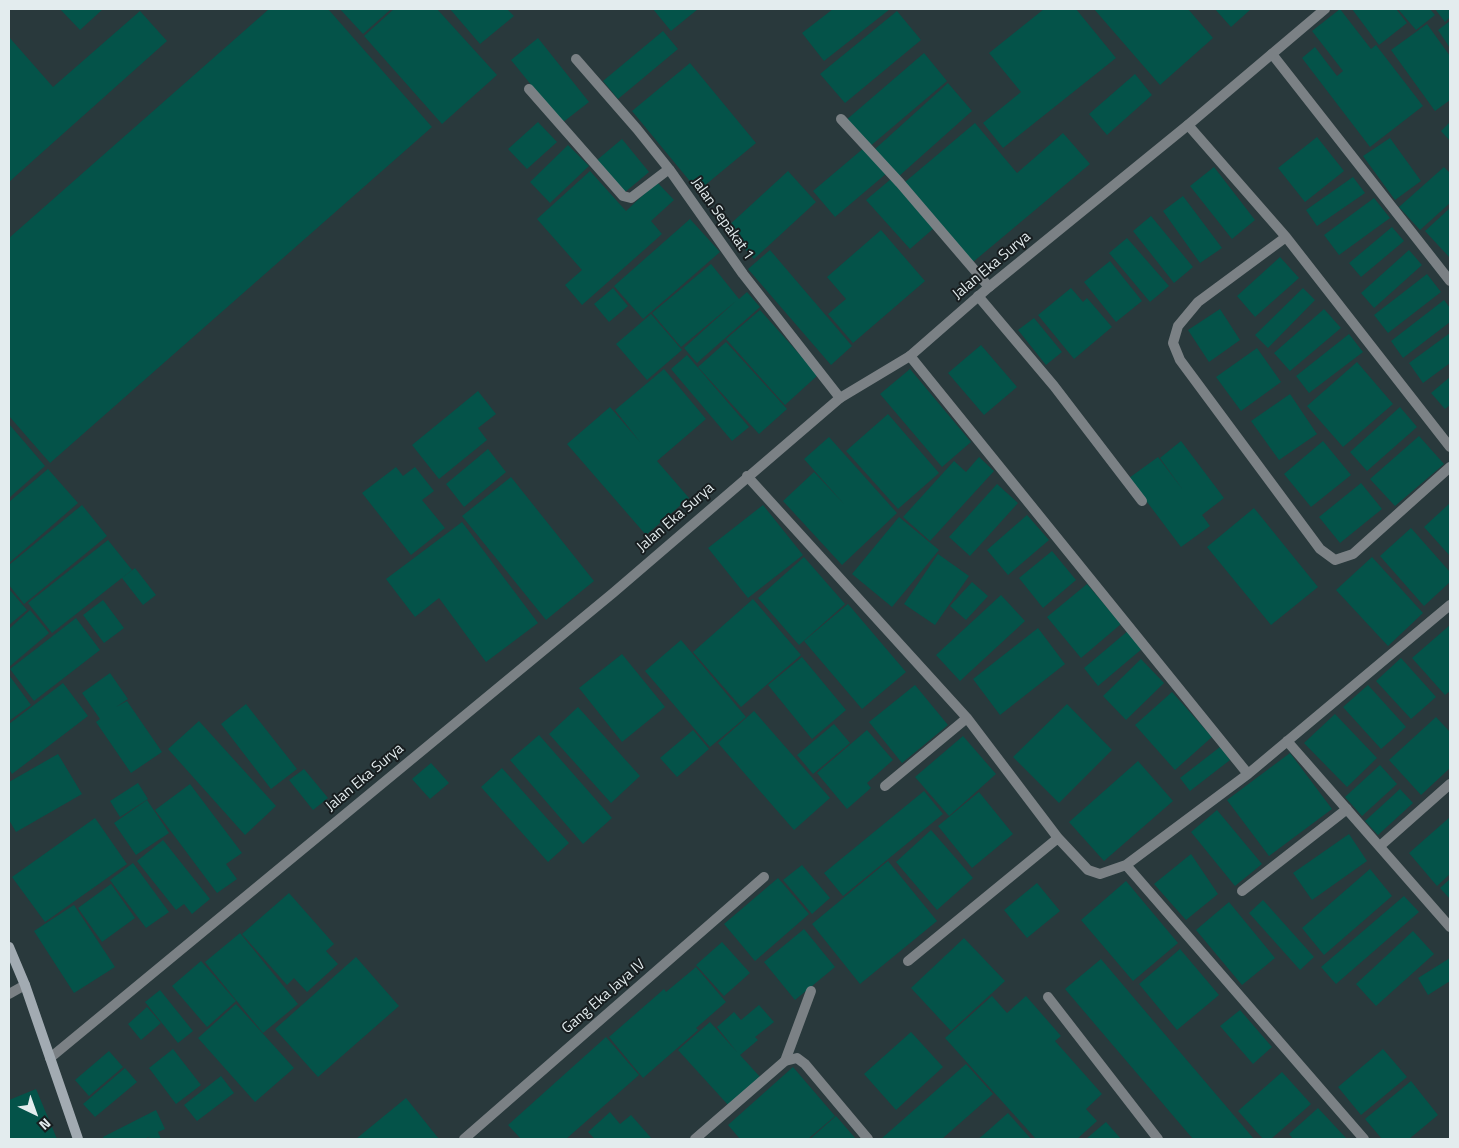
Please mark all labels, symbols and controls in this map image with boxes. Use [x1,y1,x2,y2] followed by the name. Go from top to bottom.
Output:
[687,174,757,264] street label: Jalan Sepakat 1
[949,228,1035,304] street label: Jalan Eka Surya
[634,480,718,556] street label: Jalan Eka Surya
[322,740,408,816] street label: Jalan Eka Surya
[559,956,649,1038] street label: Gang Eka Jaya IV
[10,1088,60,1138] north arrow
[35,1113,56,1136] text: N

